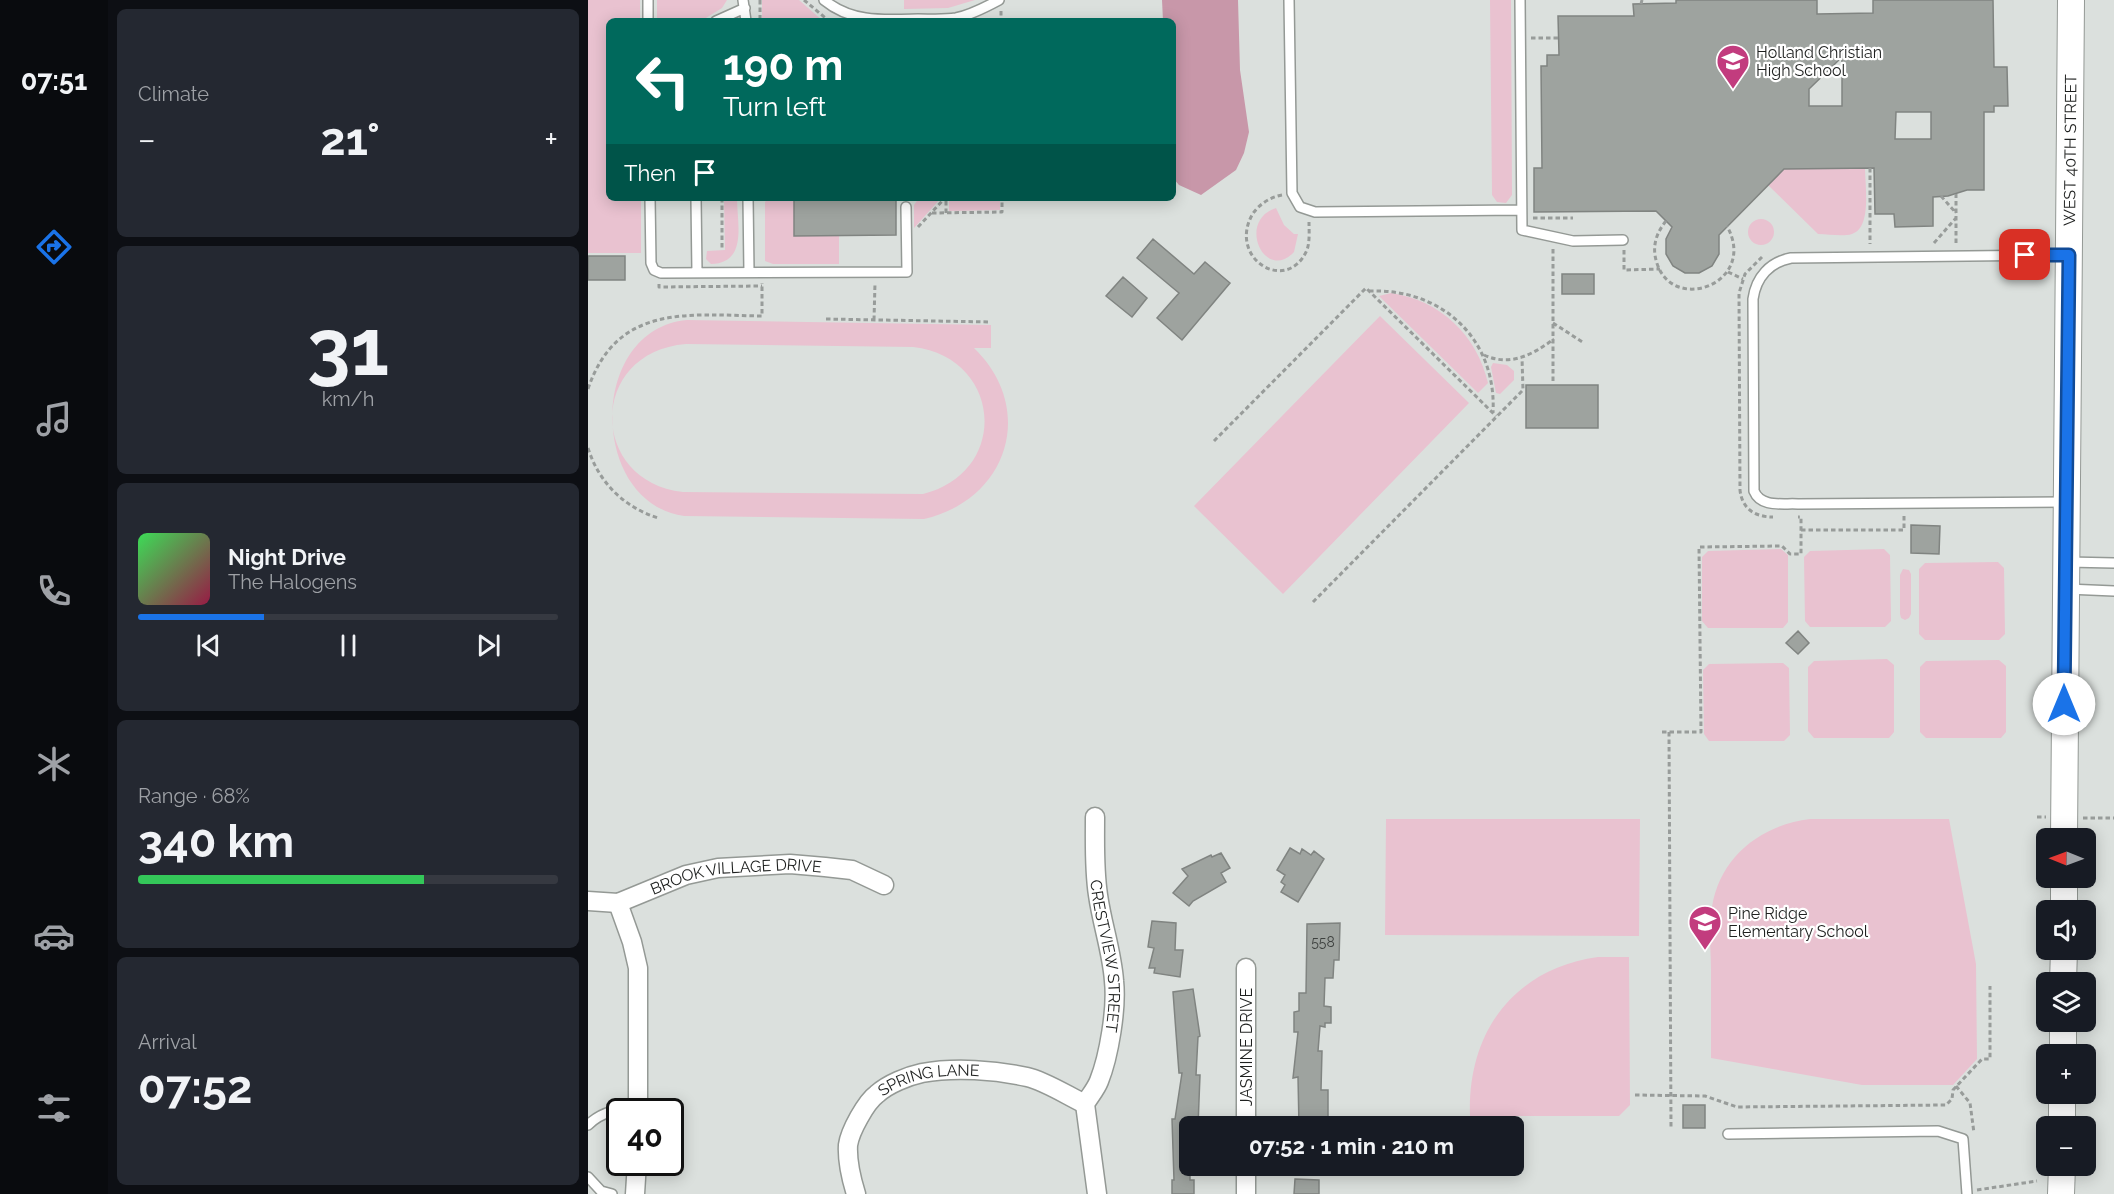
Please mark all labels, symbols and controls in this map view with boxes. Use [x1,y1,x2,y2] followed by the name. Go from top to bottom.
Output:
[723,41,843,90] text: 190 m
[624,42,702,120] icon: left
[1715,43,1751,90] school or university icon: Holland Christian High School
[1756,43,1882,80] place label: Holland Christian High School
[21,65,87,96] text: 07:51
[2060,74,2080,226] street label: WEST 40TH STREET
[138,82,209,106] text: Climate
[723,91,826,122] text: Turn left
[320,113,380,166] text: 21°
[138,120,156,159] text: −
[544,120,558,159] text: +
[688,156,721,189] icon: arrive
[624,160,676,186] text: Then
[33,226,75,268] icon: directions
[1999,229,2050,280] pin
[2008,238,2041,271] icon: arrive
[307,302,389,393] text: 31
[322,387,374,411] text: km/h
[33,398,75,440] icon: music
[228,544,346,570] text: Night Drive
[33,570,75,612] icon: phone
[228,570,357,594] text: The Halogens
[192,629,225,662] icon: previous
[332,629,365,662] icon: pause
[472,629,505,662] icon: next
[2032,672,2096,736] position arrow
[33,743,75,785] icon: climate
[138,784,250,808] text: Range · 68%
[138,815,294,868] text: 340 km
[2036,828,2096,888] north arrow
[2036,828,2096,1176] map controls
[648,855,823,899] street label: BROOK VILLAGE DRIVE
[1086,879,1124,1034] street label: CRESTVIEW STREET
[2036,900,2096,960] button: sound
[1687,904,1723,951] school or university icon: Pine Ridge Elementary School
[1728,904,1869,941] place label: Pine Ridge Elementary School
[33,915,75,957] icon: car
[1311,934,1335,950] house number: 558
[2036,972,2096,1032] button: layers
[1237,988,1256,1106] street label: JASMINE DRIVE
[138,1030,197,1054] text: Arrival
[2036,1044,2096,1104] button: +
[138,1061,252,1114] text: 07:52
[874,1061,980,1100] street label: SPRING LANE
[33,1087,75,1129] icon: filters
[606,1098,684,1176] speed limit sign: 40
[2036,1116,2096,1176] button: −
[1249,1133,1454,1159] text: 07:52 · 1 min · 210 m

